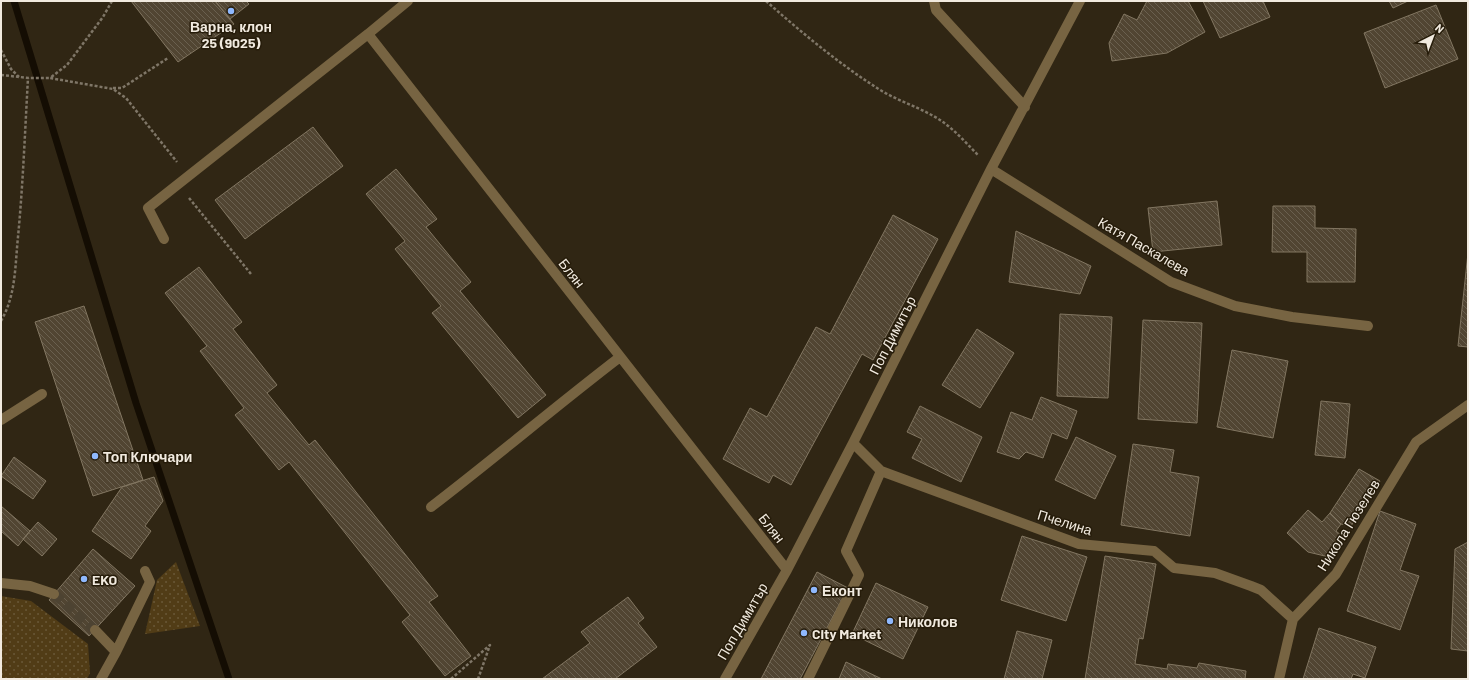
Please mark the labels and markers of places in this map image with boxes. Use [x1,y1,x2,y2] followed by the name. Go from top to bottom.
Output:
[226,6,236,16] marker: Варна, клон 25 (9025)
[190,18,272,51] place label: Варна, клон 25 (9025)
[103,448,192,465] place label: Топ Ключари
[90,451,100,461] marker: Топ Ключари
[92,571,118,588] place label: EKO
[79,574,89,584] marker: EKO
[822,582,862,599] place label: Еконт
[809,585,819,595] marker: Еконт
[898,613,958,630] place label: Николов
[885,616,895,626] marker: Николов
[812,625,882,642] place label: City Market
[799,628,809,638] marker: City Market

